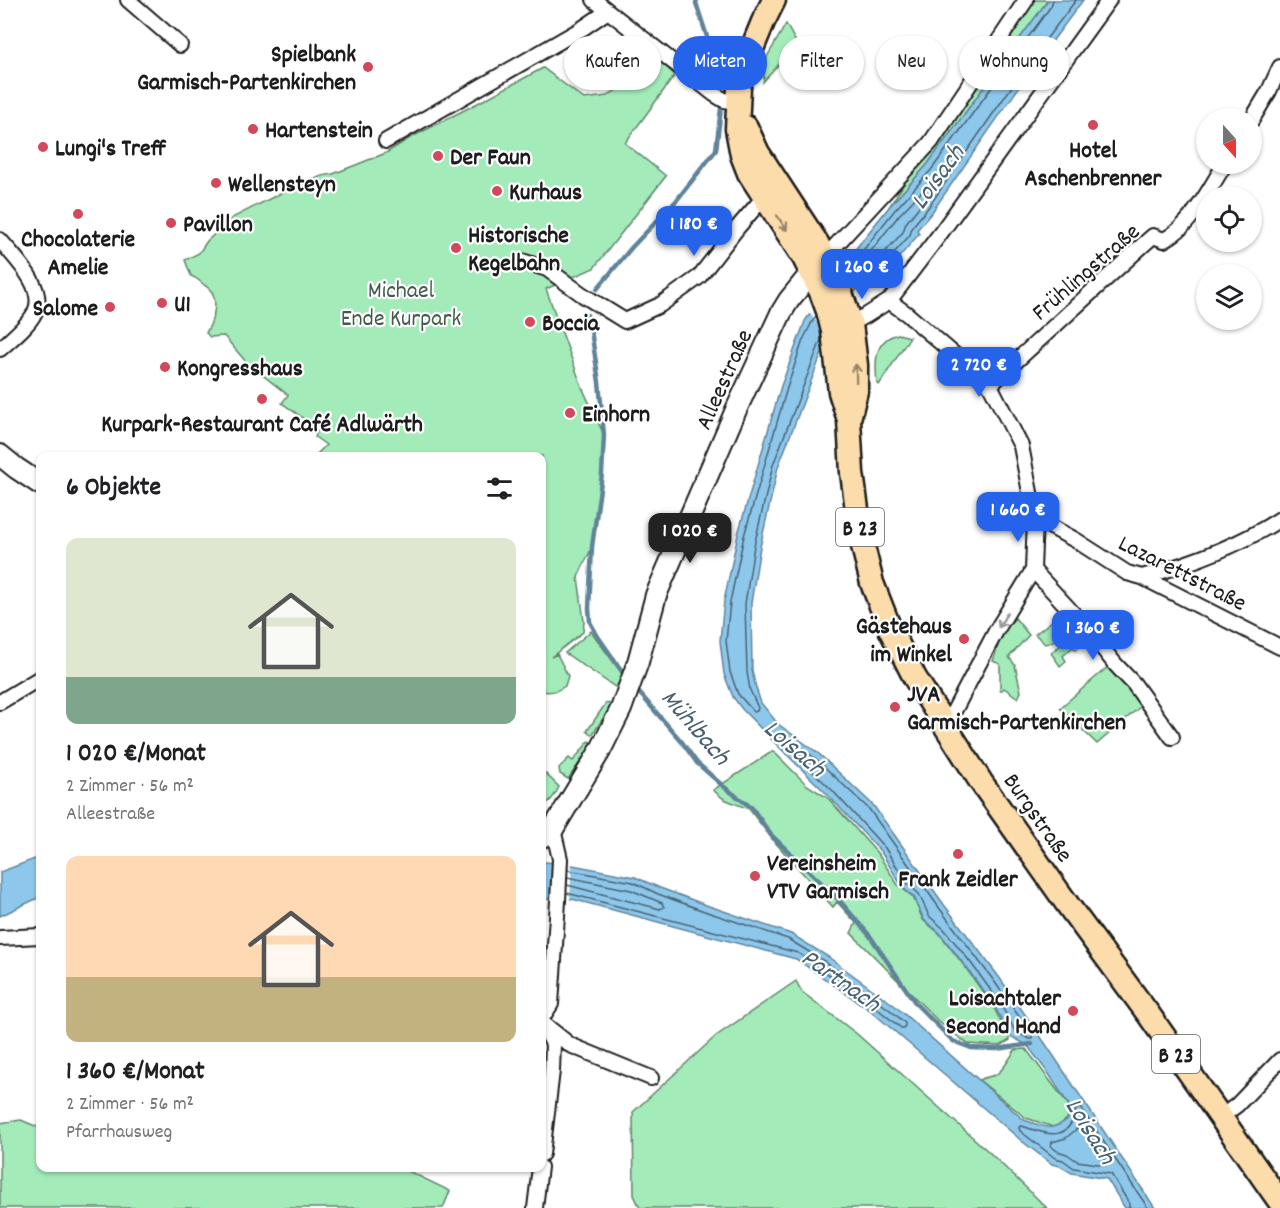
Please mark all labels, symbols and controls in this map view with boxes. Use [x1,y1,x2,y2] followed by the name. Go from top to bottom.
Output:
[564,36,661,90] chip: Kaufen
[673,36,767,90] chip: Mieten
[779,36,864,90] chip: Filter
[876,36,947,90] chip: Neu
[959,36,1069,90] chip: Wohnung
[137,39,356,101] place label: Spielbank Garmisch-Partenkirchen
[361,60,375,74] marker: Spielbank Garmisch-Partenkirchen
[1196,108,1262,174] north arrow
[1196,108,1262,330] map controls
[265,115,373,149] place label: Hartenstein
[1086,118,1100,132] marker: Hotel Aschenbrenner
[246,122,260,136] marker: Hartenstein
[55,133,167,167] place label: Lungi's Treff
[1025,135,1163,197] place label: Hotel Aschenbrenner
[903,137,976,218] water label: Loisach
[36,140,50,154] marker: Lungi's Treff
[450,142,531,176] place label: Der Faun
[431,149,445,163] marker: Der Faun
[228,169,336,203] place label: Wellensteyn
[209,176,223,190] marker: Wellensteyn
[509,177,582,211] place label: Kurhaus
[490,184,504,198] marker: Kurhaus
[1196,186,1262,252] button: locate
[639,206,749,257] pin: 1 180 €
[71,207,85,221] marker: Chocolaterie Amelie
[183,209,253,243] place label: Pavillon
[670,211,718,239] text: 1 180 €
[776,215,788,231] one-way arrow
[164,216,178,230] marker: Pavillon
[1025,217,1149,330] street label: Frühlingstraße
[468,220,569,282] place label: Historische Kegelbahn
[21,224,135,286] place label: Chocolaterie Amelie
[449,241,463,255] marker: Historische Kegelbahn
[807,249,917,300] pin: 1 260 €
[835,254,889,282] text: 1 260 €
[1196,264,1262,330] button: layers
[341,275,461,337] park label: Michael Ende Kurpark
[174,289,191,323] place label: U1
[33,293,98,327] place label: Salome
[155,296,169,310] marker: U1
[103,300,117,314] marker: Salome
[542,308,600,342] place label: Boccia
[523,315,537,329] marker: Boccia
[689,325,763,436] street label: Alleestraße
[924,347,1034,398] pin: 2 720 €
[951,352,1007,380] text: 2 720 €
[177,353,303,387] place label: Kongresshaus
[158,360,172,374] marker: Kongresshaus
[850,363,862,383] one-way arrow
[255,392,269,406] marker: Kurpark-Restaurant Café Adlwärth
[582,399,650,433] place label: Einhorn
[563,406,577,420] marker: Einhorn
[101,409,423,443] place label: Kurpark-Restaurant Café Adlwärth
[66,470,161,507] text: 6 Objekte
[483,472,516,505] icon: filters
[963,492,1073,543] pin: 1 660 €
[990,497,1046,525] text: 1 660 €
[836,508,884,546] road number: B 23
[635,513,745,564] pin: 1 020 €
[662,518,718,546] text: 1 020 €
[1112,528,1252,622] street label: Lazarettstraße
[237,577,345,685] icon: home
[1038,610,1148,661] pin: 1 360 €
[856,611,952,673] place label: Gästehaus im Winkel
[996,611,1008,628] one-way arrow
[1066,615,1120,643] text: 1 360 €
[957,632,971,646] marker: Gästehaus im Winkel
[907,679,1126,741] place label: JVA Garmisch-Partenkirchen
[651,682,739,775] water label: Mühlbach
[888,700,902,714] marker: JVA Garmisch-Partenkirchen
[754,712,834,788] water label: Loisach
[66,736,206,773] text: 1 020 €/Monat
[993,767,1080,870] street label: Burgstraße
[66,773,194,801] text: 2 Zimmer · 56 m²
[66,801,155,829] text: Alleestraße
[951,847,965,861] marker: Frank Zeidler
[767,848,889,910] place label: Vereinsheim VTV Garmisch
[898,864,1019,898] place label: Frank Zeidler
[748,869,762,883] marker: Vereinsheim VTV Garmisch
[237,895,345,1003] icon: home
[793,941,888,1023] water label: Partnach
[946,983,1062,1045] place label: Loisachtaler Second Hand
[1066,1004,1080,1018] marker: Loisachtaler Second Hand
[1152,1035,1200,1073] road number: B 23
[66,1054,205,1091] text: 1 360 €/Monat
[66,1091,194,1119] text: 2 Zimmer · 56 m²
[1054,1091,1124,1173] water label: Loisach
[66,1119,172,1147] text: Pfarrhausweg

